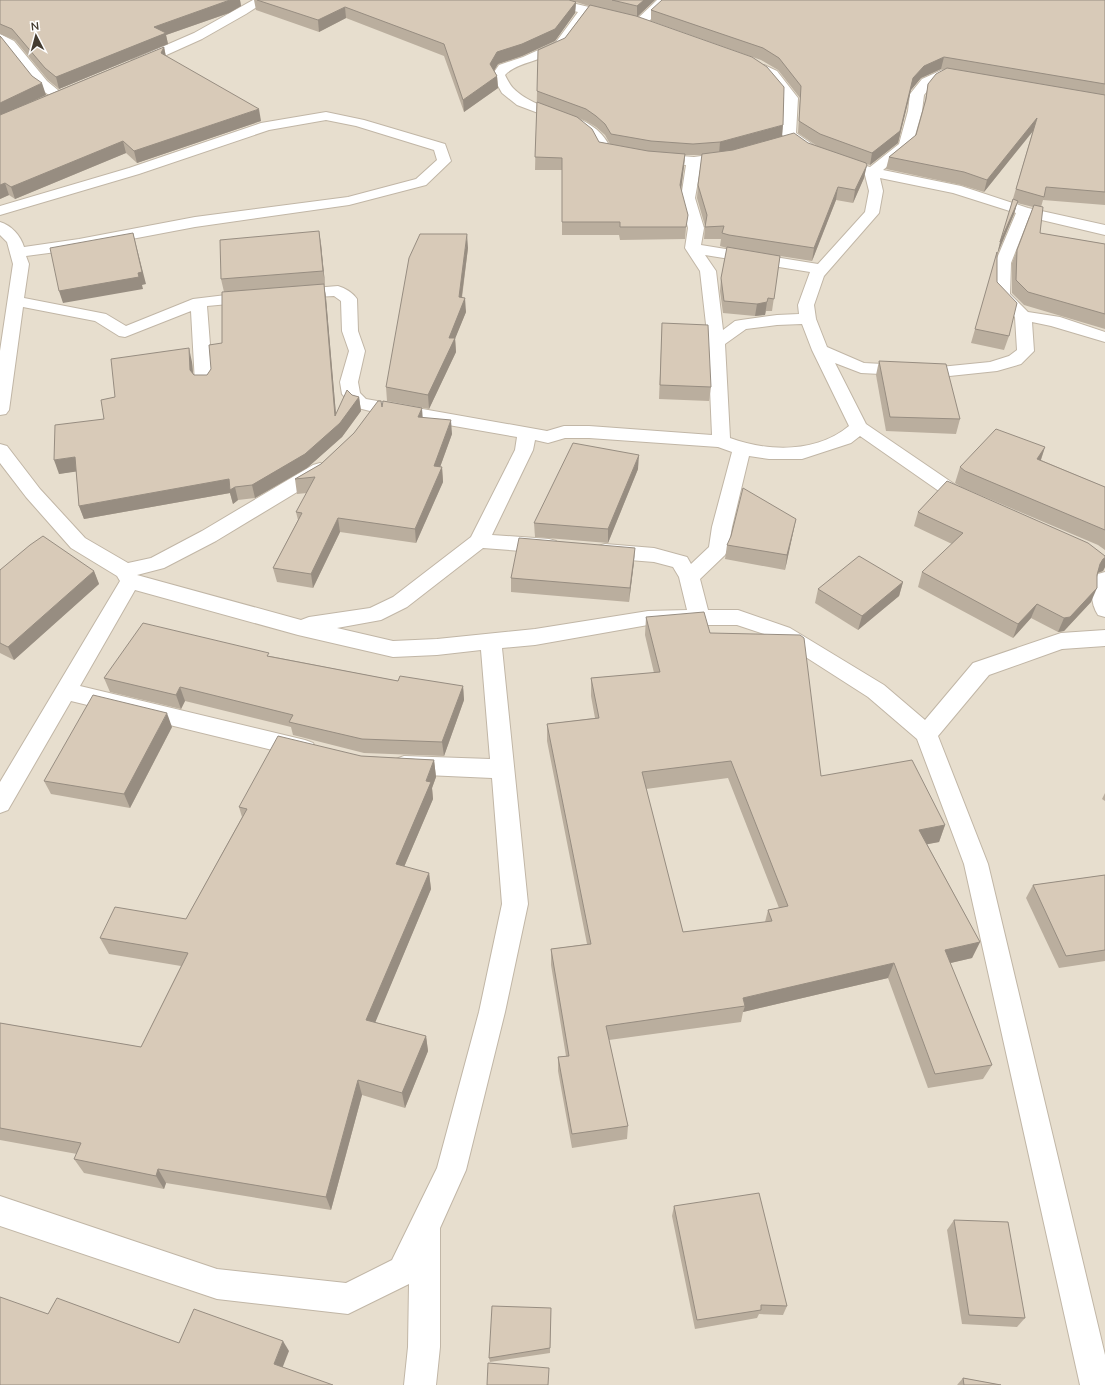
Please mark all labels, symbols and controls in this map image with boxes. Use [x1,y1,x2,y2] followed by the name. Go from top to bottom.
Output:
[16,16,56,56] north arrow
[30,19,40,33] text: N

